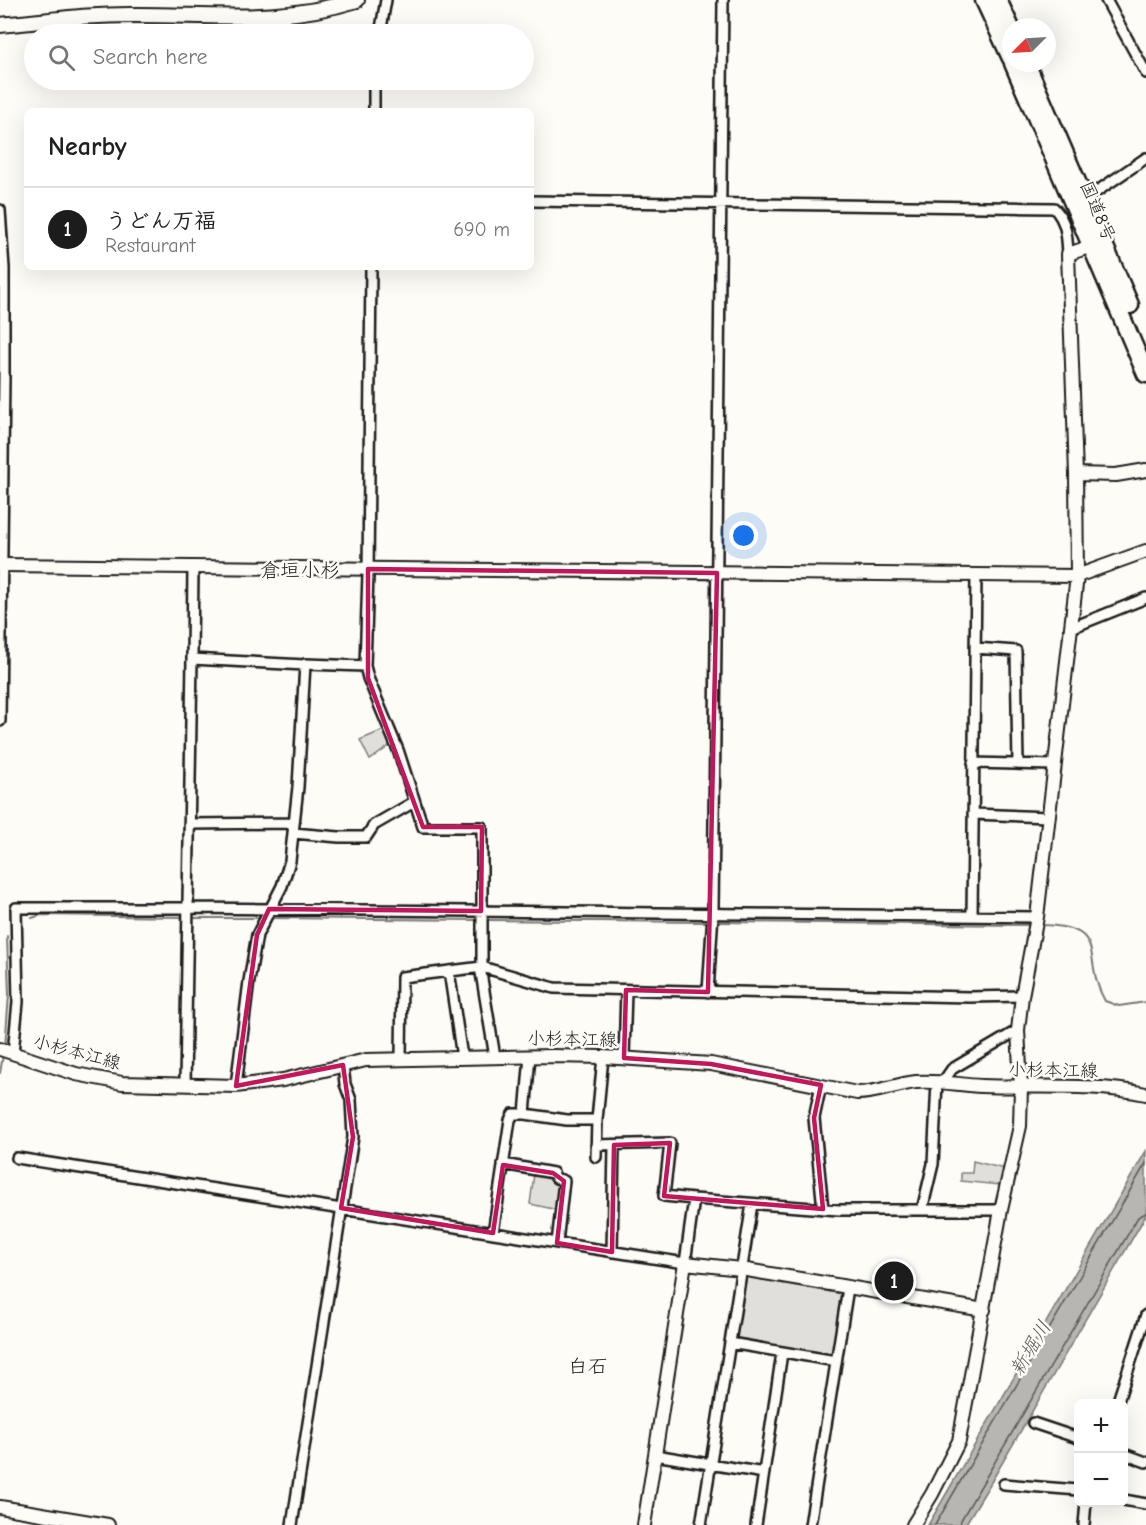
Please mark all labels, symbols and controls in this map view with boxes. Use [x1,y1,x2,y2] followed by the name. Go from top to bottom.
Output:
[1002,18,1056,72] north arrow
[24,24,534,90] search box
[45,41,78,74] icon: search
[93,44,208,70] text: Search here
[48,132,127,162] text: Nearby
[1076,178,1120,244] street label: 国道8号
[105,208,216,234] text: うどん万福
[64,218,71,241] text: 1
[453,218,510,241] text: 690 m
[105,234,195,257] text: Restaurant
[729,521,758,550] your location
[260,559,340,582] district label: 倉垣小杉
[527,1028,617,1051] street label: 小杉本江線
[31,1031,123,1074] street label: 小杉本江線
[1008,1059,1098,1082] street label: 小杉本江線
[874,1258,914,1304] pin: 1
[1005,1317,1056,1380] water label: 新堀川
[568,1355,608,1378] district label: 白石
[1074,1399,1128,1507] map controls
[1074,1399,1128,1453] button: +
[1074,1453,1128,1507] button: −

